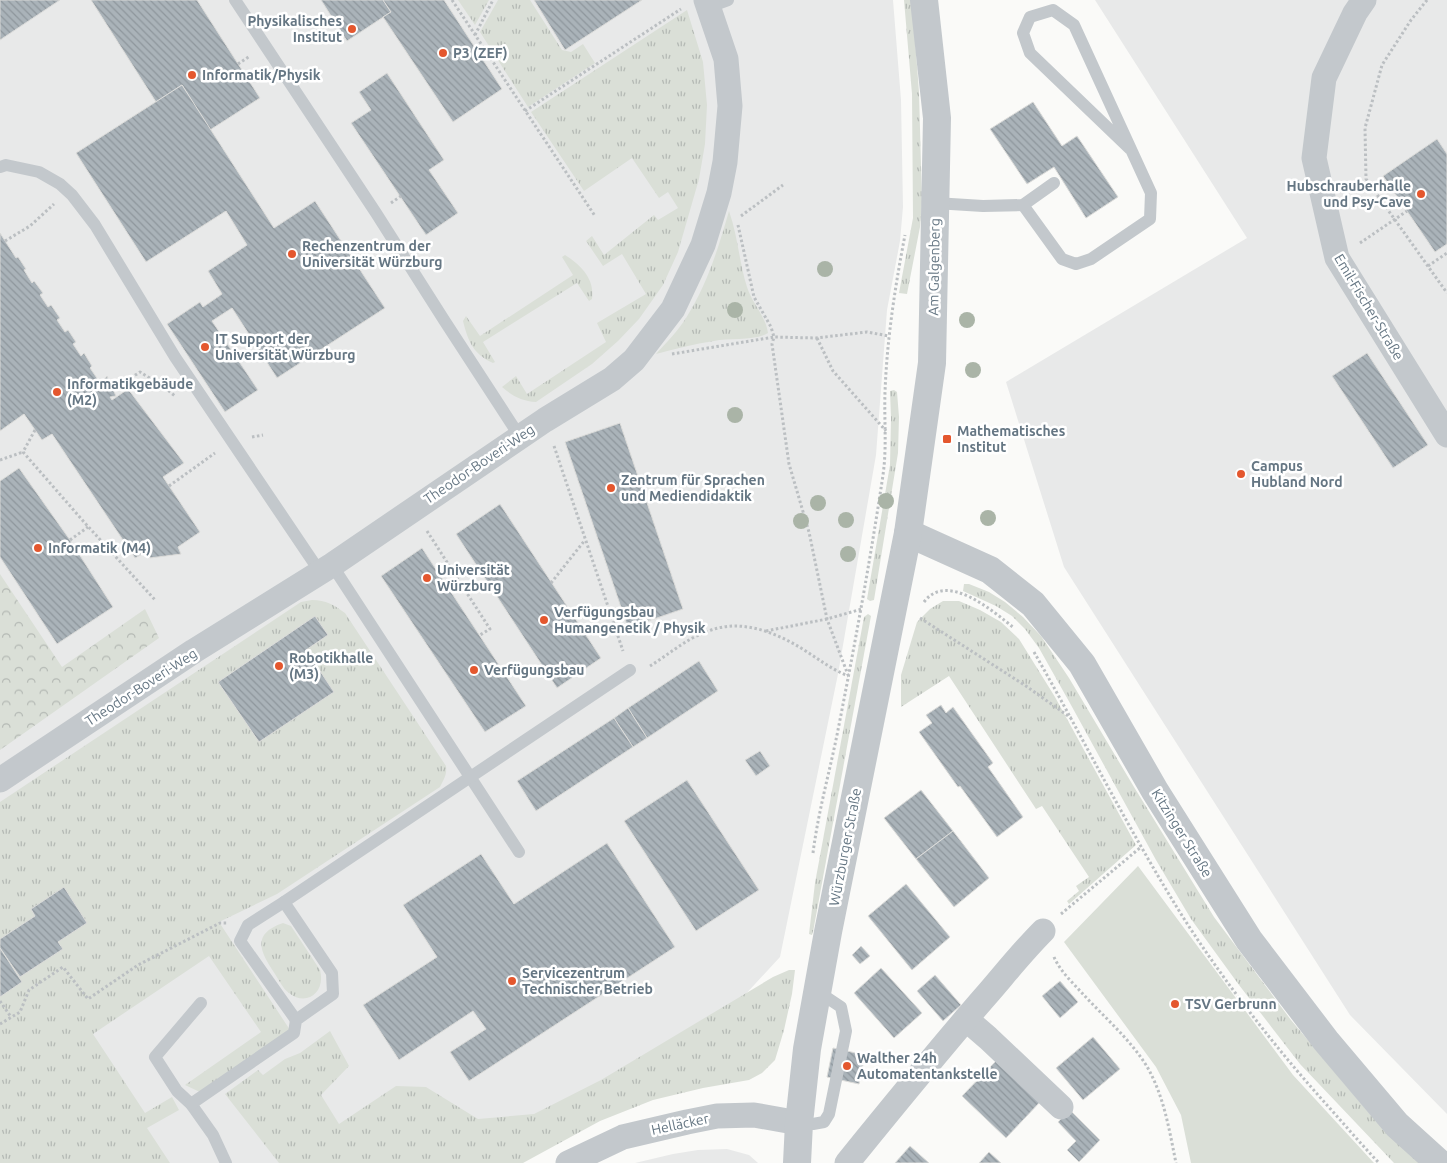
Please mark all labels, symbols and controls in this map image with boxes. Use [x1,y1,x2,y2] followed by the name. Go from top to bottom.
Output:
[247,13,342,45] place label: Physikalisches Institut
[346,23,358,35] marker: Physikalisches Institut
[453,45,508,61] place label: P3 (ZEF)
[437,47,449,59] marker: P3 (ZEF)
[202,67,321,83] place label: Informatik/Physik
[186,69,198,81] marker: Informatik/Physik
[1287,178,1411,210] place label: Hubschrauberhalle und Psy-Cave
[1415,188,1427,200] marker: Hubschrauberhalle und Psy-Cave
[925,218,943,316] street label: Am Galgenberg
[302,238,443,270] place label: Rechenzentrum der Universität Würzburg
[286,248,298,260] marker: Rechenzentrum der Universität Würzburg
[1331,251,1407,363] street label: Emil-Fischer-Straße
[215,331,356,363] place label: IT Support der Universität Würzburg
[199,341,211,353] marker: IT Support der Universität Würzburg
[67,376,193,408] place label: Informatikgebäude (M2)
[51,386,63,398] marker: Informatikgebäude (M2)
[421,421,537,507] street label: Theodor-Boveri-Weg
[957,423,1066,455] place label: Mathematisches Institut
[941,433,953,445] marker: Mathematisches Institut
[1251,458,1343,490] place label: Campus Hubland Nord
[1235,468,1247,480] marker: Campus Hubland Nord
[621,472,765,504] place label: Zentrum für Sprachen und Mediendidaktik
[605,482,617,494] marker: Zentrum für Sprachen und Mediendidaktik
[48,540,151,556] place label: Informatik (M4)
[32,542,44,554] marker: Informatik (M4)
[437,562,510,594] place label: Universität Würzburg
[421,572,433,584] marker: Universität Würzburg
[554,604,706,636] place label: Verfügungsbau Humangenetik / Physik
[538,614,550,626] marker: Verfügungsbau Humangenetik / Physik
[82,645,200,729] street label: Theodor-Boveri-Weg
[289,650,373,682] place label: Robotikhalle (M3)
[273,660,285,672] marker: Robotikhalle (M3)
[484,662,585,678] place label: Verfügungsbau
[468,664,480,676] marker: Verfügungsbau
[1148,786,1216,880] street label: Kitzinger Straße
[826,787,864,907] street label: Würzburger Straße
[522,965,653,997] place label: Servicezentrum Technischer Betrieb
[506,975,518,987] marker: Servicezentrum Technischer Betrieb
[1185,996,1277,1012] place label: TSV Gerbrunn
[1169,998,1181,1010] marker: TSV Gerbrunn
[857,1050,998,1082] place label: Walther 24h Automatentankstelle
[841,1060,853,1072] marker: Walther 24h Automatentankstelle
[650,1110,711,1138] street label: Helläcker

